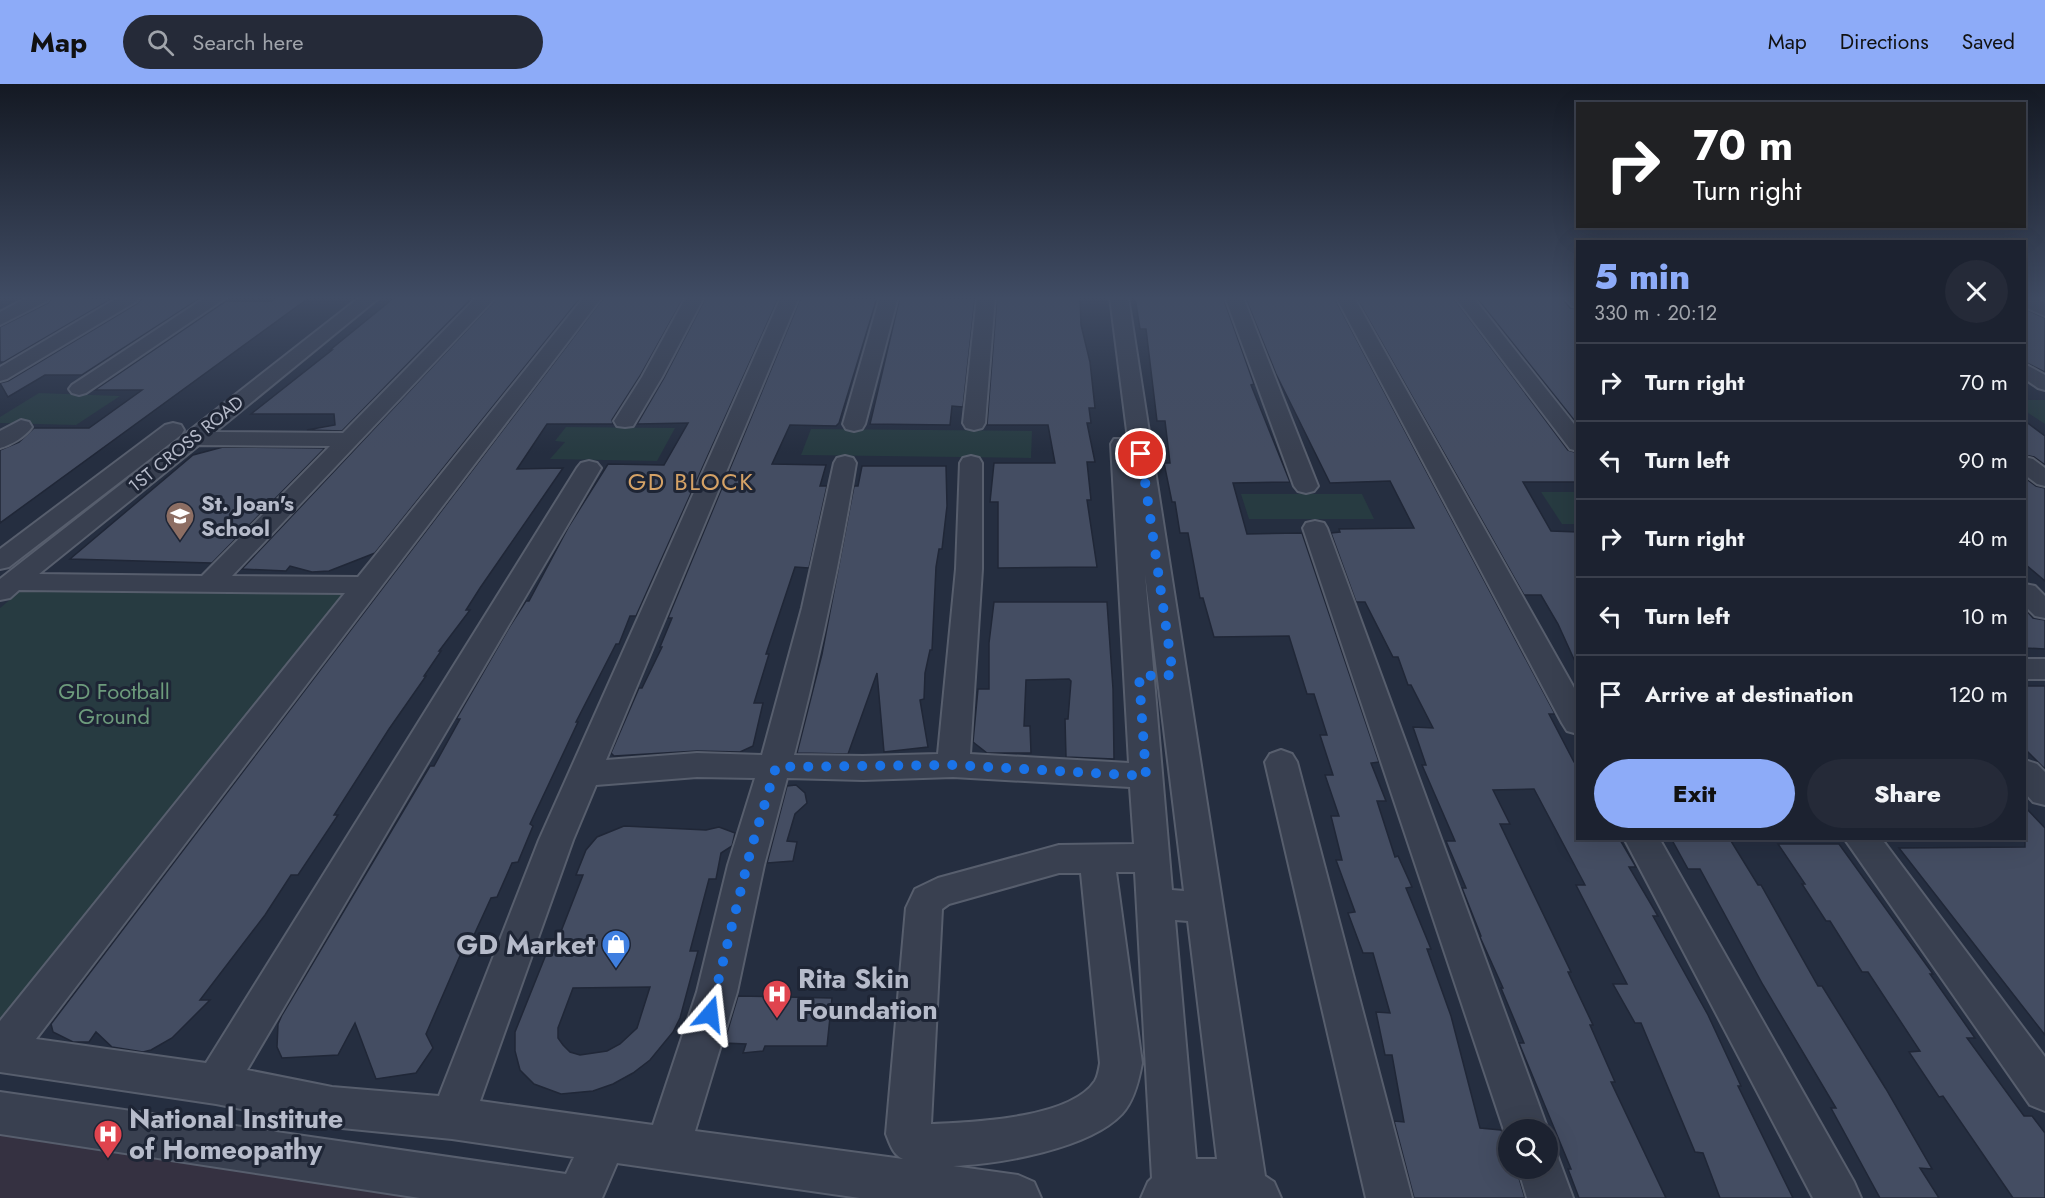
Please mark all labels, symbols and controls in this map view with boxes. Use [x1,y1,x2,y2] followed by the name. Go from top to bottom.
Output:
[123,15,543,69] search box
[30,22,87,63] text: Map
[144,26,177,59] icon: search
[192,26,304,58] text: Search here
[1768,27,1807,57] text: Map
[1840,27,1929,57] text: Directions
[1962,27,2015,57] text: Saved
[1693,115,1793,176] text: 70 m
[1594,126,1672,204] icon: right
[1693,171,1801,210] text: Turn right
[1594,250,1690,302] text: 5 min
[1945,260,2008,323] button: close
[1594,299,1717,328] text: 330 m · 20:12
[1594,366,1627,399] icon: right
[1645,366,1745,398] text: Turn right
[1959,366,2008,398] text: 70 m
[123,389,249,499] street label: 1ST CROSS ROAD
[1115,428,1166,479] pin
[1124,437,1157,470] icon: arrive
[1594,444,1627,477] icon: left
[1645,444,1730,476] text: Turn left
[1958,444,2008,476] text: 90 m
[628,464,754,499] district label: GD BLOCK
[201,487,294,544] place label: St. Joan's School
[164,500,196,542] school or university icon: St. Joan's School
[1594,522,1627,555] icon: right
[1645,522,1745,554] text: Turn right
[1958,522,2008,554] text: 40 m
[1594,600,1627,633] icon: left
[1645,600,1730,632] text: Turn left
[1961,600,2008,632] text: 10 m
[58,675,170,732] park label: GD Football Ground
[1594,678,1627,711] icon: arrive
[1645,678,1854,710] text: Arrive at destination
[1949,678,2008,710] text: 120 m
[1594,759,1795,828] button: Exit
[1807,759,2008,828] button: Share
[456,925,595,964] place label: GD Market
[600,928,632,970] shop icon: GD Market
[798,959,938,1029] place label: Rita Skin Foundation
[761,978,793,1020] hospital icon: Rita Skin Foundation
[678,982,742,1046] position arrow
[129,1099,343,1169] place label: National Institute of Homeopathy
[92,1118,124,1160] hospital icon: National Institute of Homeopathy
[1498,1119,1558,1179] map controls
[1498,1119,1558,1179] button: search

